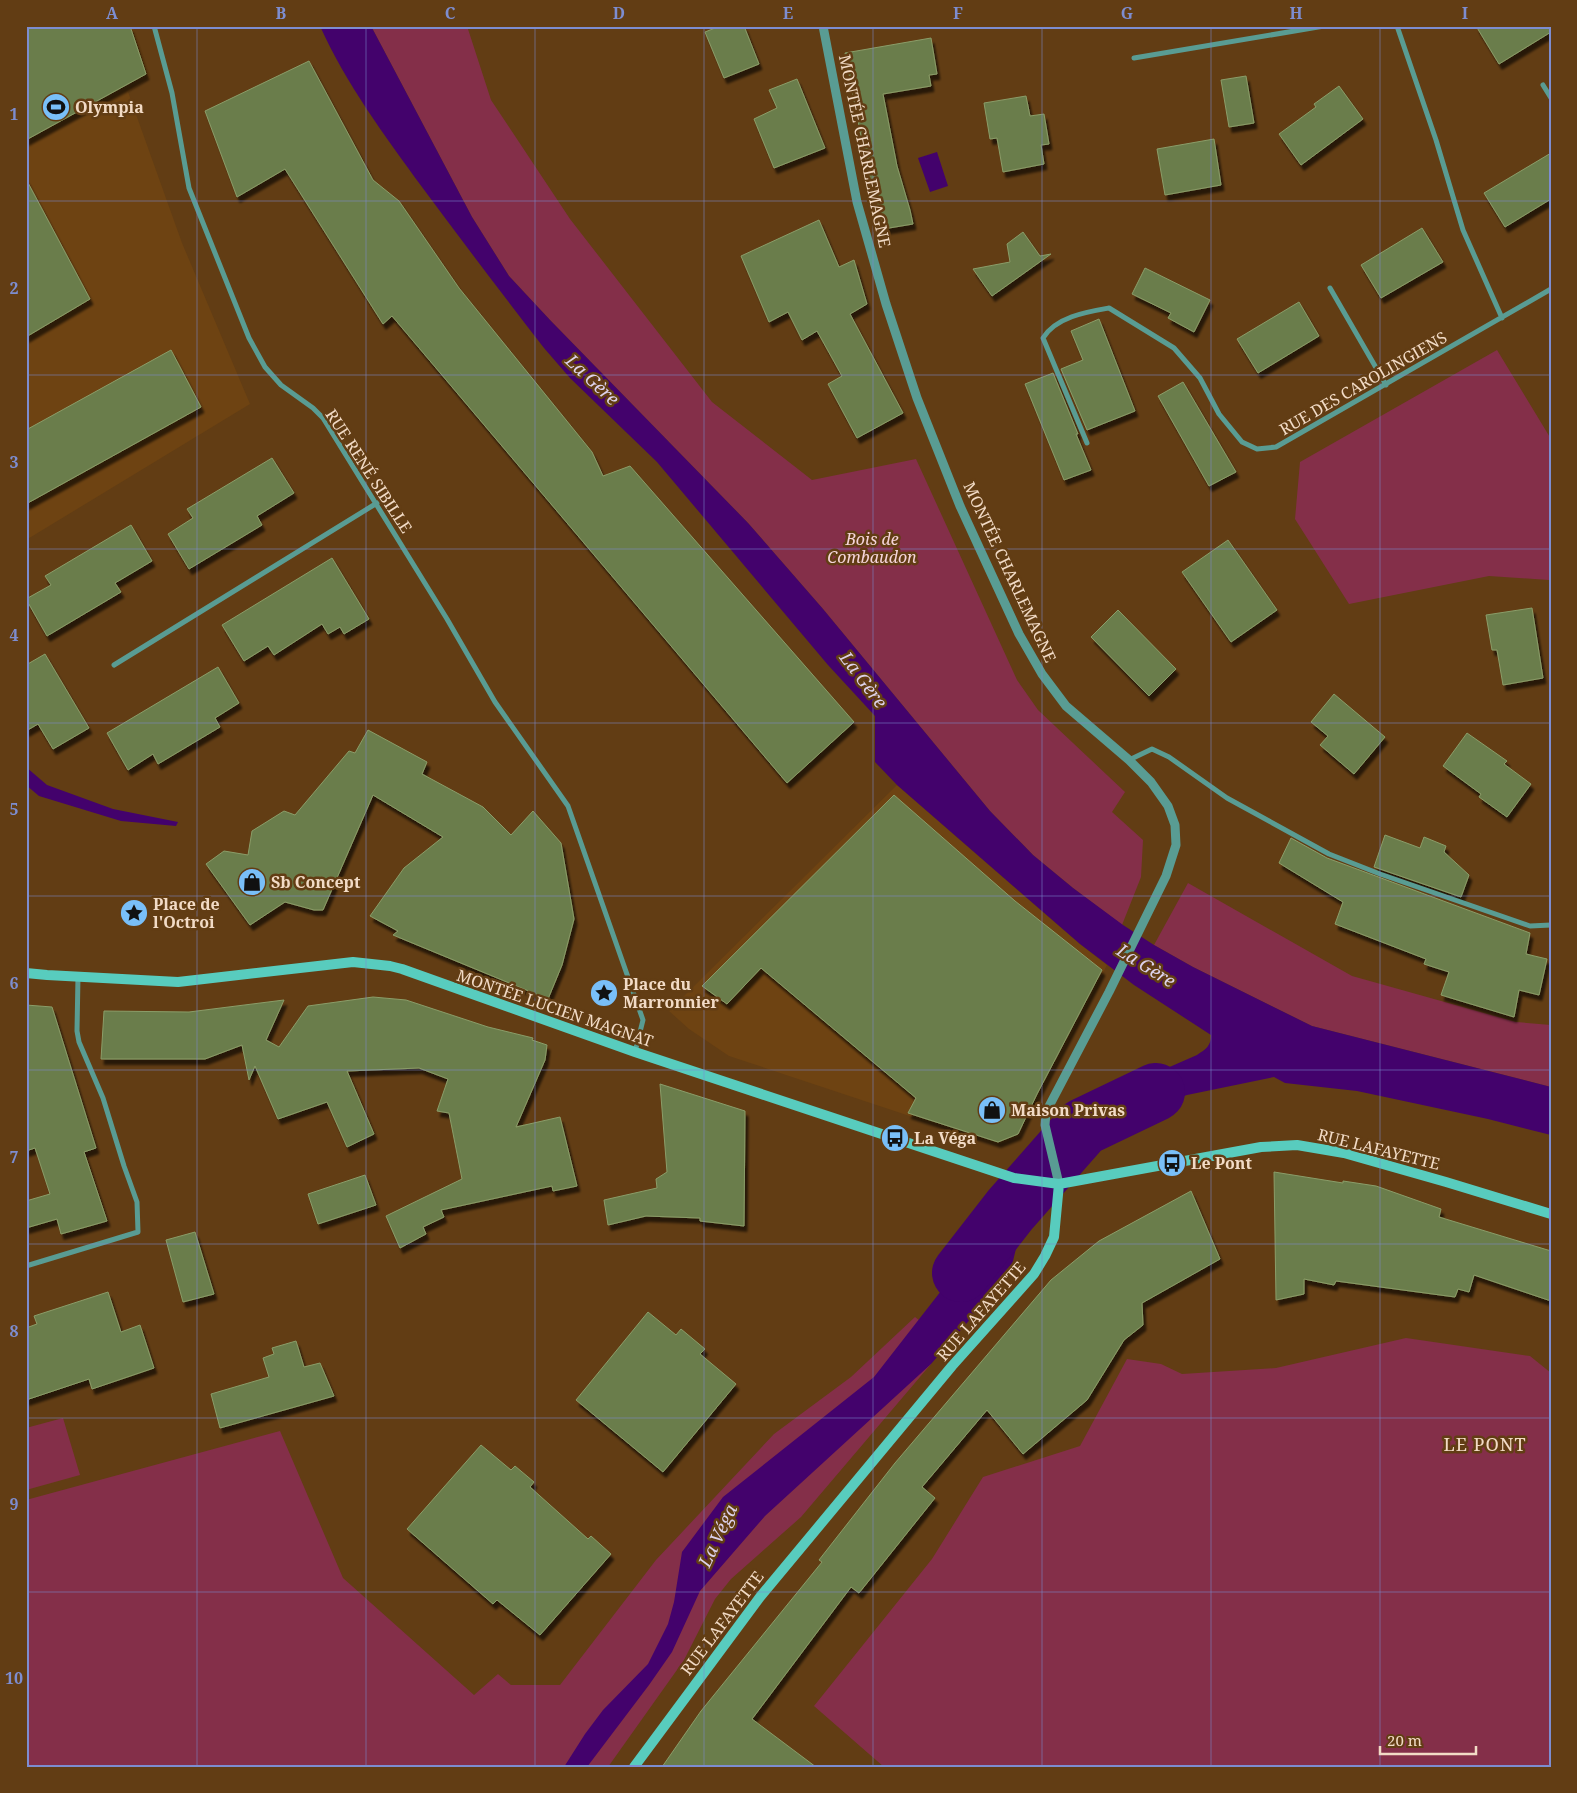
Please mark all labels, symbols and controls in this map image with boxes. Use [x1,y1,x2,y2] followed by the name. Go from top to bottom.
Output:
[106,2,119,24] text: A
[276,2,287,24] text: B
[445,2,456,24] text: C
[613,2,625,24] text: D
[783,2,793,24] text: E
[953,2,963,24] text: F
[1121,2,1133,24] text: G
[1289,2,1303,24] text: H
[1462,2,1468,24] text: I
[834,52,896,250] street label: MONTÉE CHARLEMAGNE
[41,92,71,122] sports icon: Olympia
[75,96,144,118] place label: Olympia
[9,103,19,125] text: 1
[9,277,19,299] text: 2
[1275,326,1451,440] street label: RUE DES CAROLINGIENS
[560,348,625,410] water label: La Gère
[321,405,417,537] street label: RUE RENÉ SIBILLE
[9,451,19,473] text: 3
[958,478,1062,666] street label: MONTÉE CHARLEMAGNE
[827,528,917,568] park label: Bois de Combaudon
[9,624,19,646] text: 4
[834,645,893,713] water label: La Gère
[9,798,19,820] text: 5
[237,867,267,897] shop icon: Sb Concept
[271,871,361,893] place label: Sb Concept
[153,893,220,933] place label: Place de l'Octroi
[119,898,149,928] place icon: Place de l'Octroi
[1112,937,1181,993] water label: La Gère
[454,964,656,1052] street label: MONTÉE LUCIEN MAGNAT
[9,972,19,994] text: 6
[623,973,720,1013] place label: Place du Marronnier
[589,978,619,1008] place icon: Place du Marronnier
[977,1095,1007,1125] shop icon: Maison Privas
[1011,1099,1125,1121] place label: Maison Privas
[880,1123,910,1153] bus stop icon: La Véga
[1316,1123,1442,1175] street label: RUE LAFAYETTE
[914,1127,977,1149] place label: La Véga
[9,1146,19,1168] text: 7
[1157,1148,1187,1178] bus stop icon: Le Pont
[1191,1152,1252,1174] place label: Le Pont
[932,1257,1030,1365] street label: RUE LAFAYETTE
[9,1320,19,1342] text: 8
[1443,1432,1527,1456] district label: LE PONT
[9,1493,19,1515] text: 9
[692,1500,742,1572] water label: La Véga
[676,1566,768,1680] street label: RUE LAFAYETTE
[5,1667,23,1689] text: 10
[1380,1723,1476,1755] scale bar
[1387,1730,1422,1750] text: 20 m

